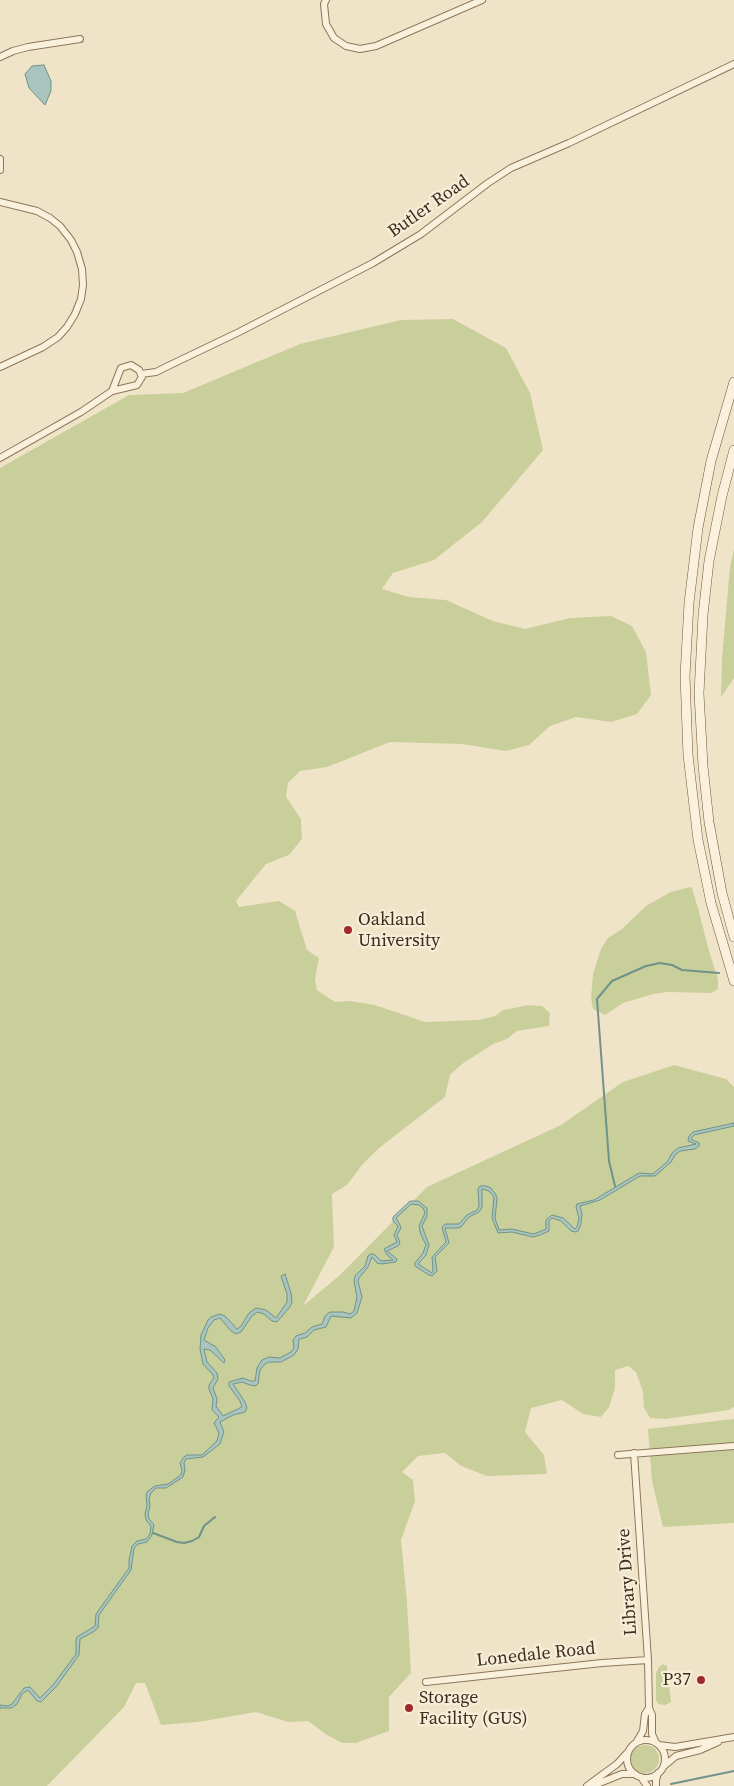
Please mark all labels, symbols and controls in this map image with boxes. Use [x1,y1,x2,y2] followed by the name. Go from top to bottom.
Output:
[384,171,474,243] street label: Butler Road
[358,909,440,952] place label: Oakland University
[342,924,354,936] marker: Oakland University
[613,1528,643,1636] street label: Library Drive
[475,1638,597,1672] street label: Lonedale Road
[662,1669,691,1691] place label: P37
[695,1674,707,1686] marker: P37
[419,1687,528,1730] place label: Storage Facility (GUS)
[403,1702,415,1714] marker: Storage Facility (GUS)

